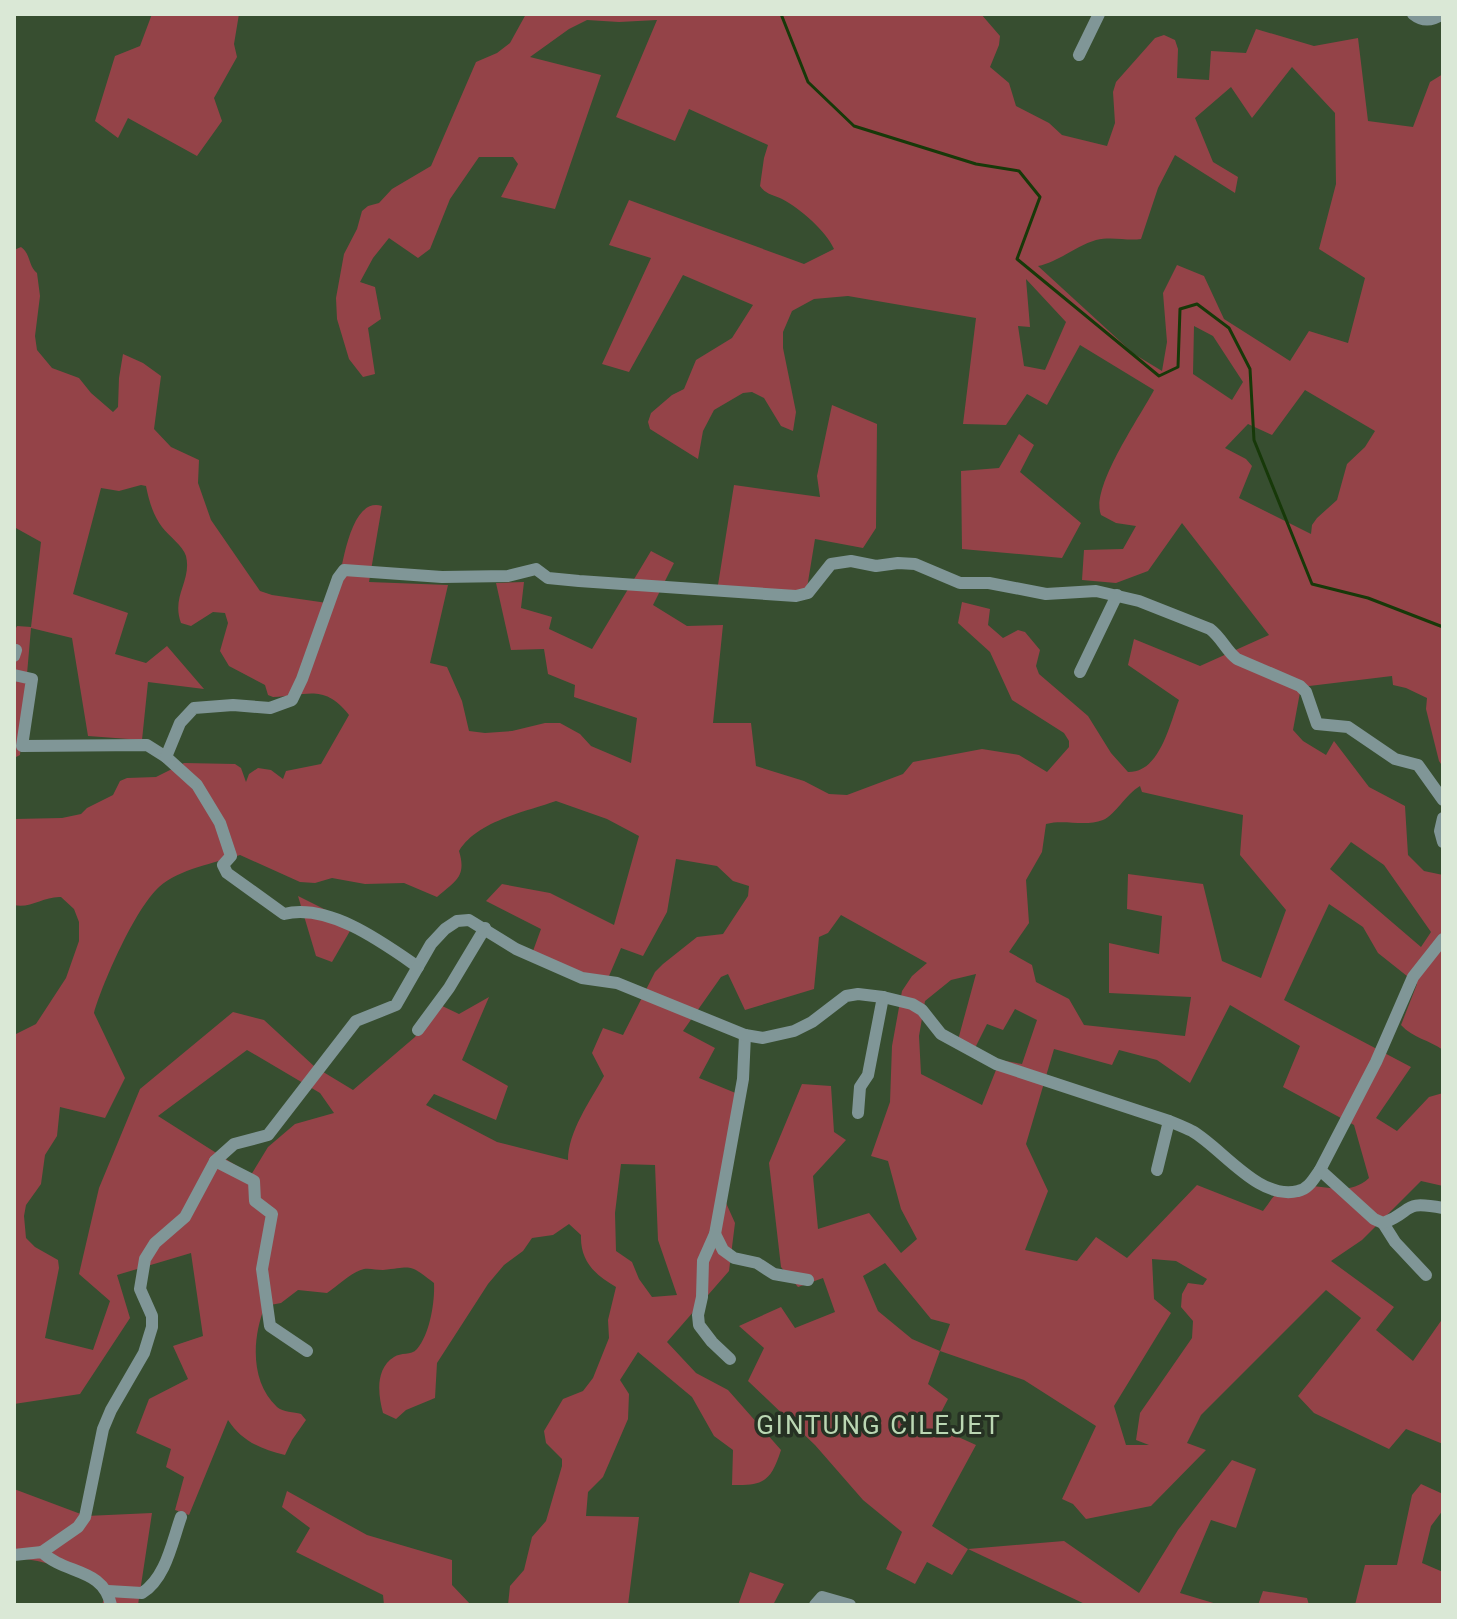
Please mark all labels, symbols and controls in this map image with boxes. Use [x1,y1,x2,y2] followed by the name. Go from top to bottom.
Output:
[756,1410,1002,1440] district label: GINTUNG CILEJET

